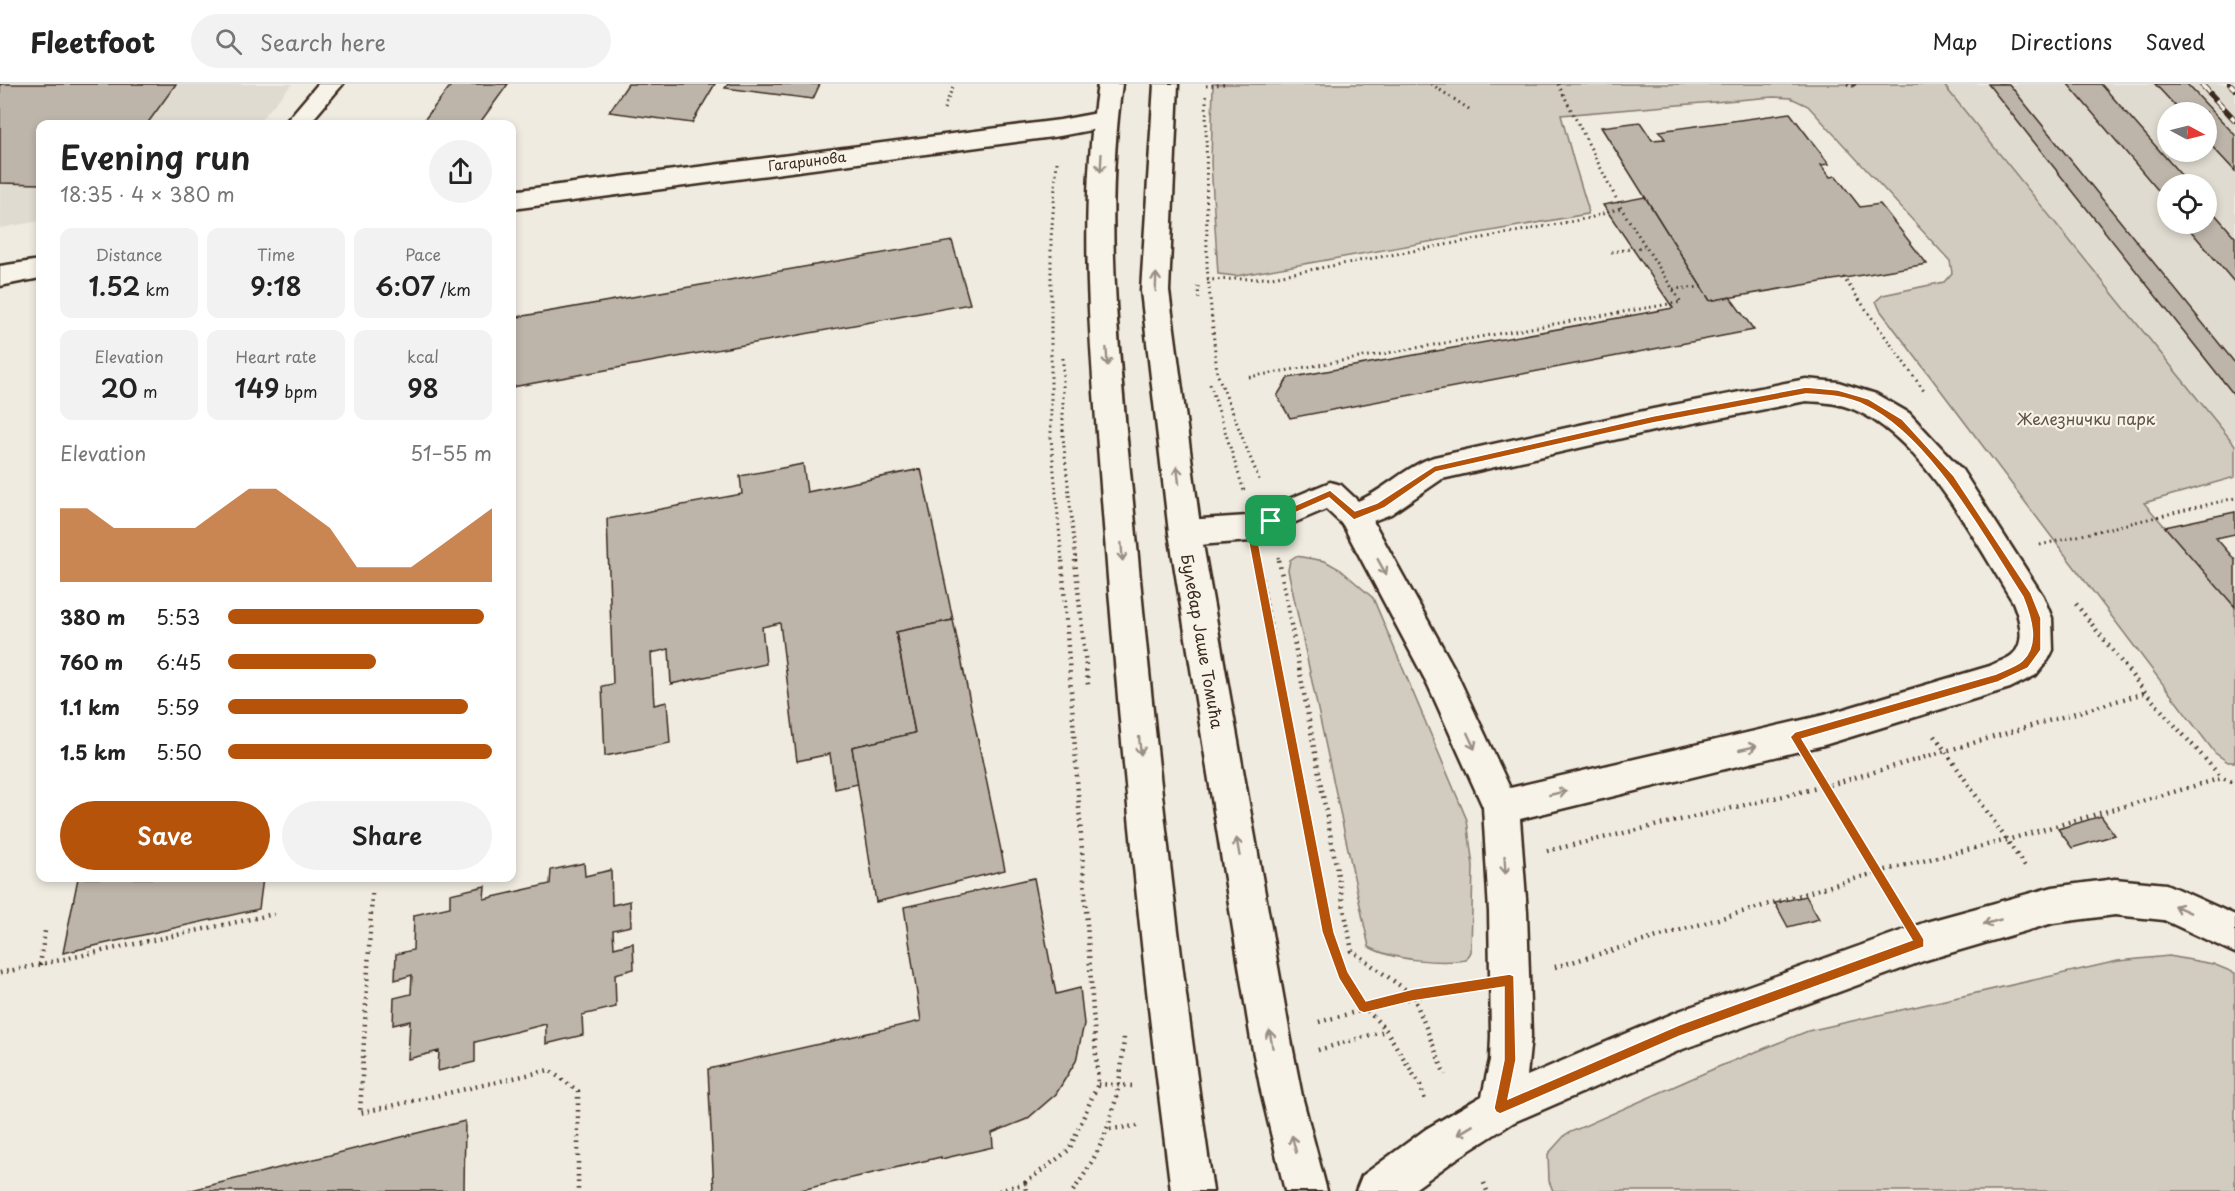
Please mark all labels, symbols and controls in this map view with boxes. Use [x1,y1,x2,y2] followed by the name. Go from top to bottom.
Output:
[191,14,611,68] search box
[30,20,155,63] text: Fleetfoot
[212,25,245,58] icon: search
[260,25,386,58] text: Search here
[1932,25,1977,57] text: Map
[2010,25,2112,57] text: Directions
[2145,25,2205,57] text: Saved
[2157,102,2217,162] north arrow
[2157,102,2217,234] map controls
[60,131,251,181] text: Evening run
[429,140,492,203] button: share
[767,146,847,176] street label: Гагаринова
[1095,152,1106,172] one-way arrow
[2157,174,2217,234] button: locate
[60,179,235,209] text: 18:35 · 4 × 380 m
[95,242,163,266] text: Distance
[257,242,295,266] text: Time
[405,242,441,266] text: Pace
[88,266,140,305] text: 1.52
[250,266,302,305] text: 9:18
[375,266,435,305] text: 6:07
[1150,272,1162,292] one-way arrow
[140,277,170,301] text: km
[435,277,471,301] text: /km
[94,344,164,368] text: Elevation
[236,344,316,368] text: Heart rate
[407,344,439,368] text: kcal
[1102,347,1113,367] one-way arrow
[101,368,138,407] text: 20
[234,368,279,407] text: 149
[407,368,439,407] text: 98
[138,379,158,403] text: m
[279,379,318,403] text: bpm
[2017,406,2156,430] park label: Железнички парк
[60,438,146,468] text: Elevation
[410,438,492,468] text: 51–55 m
[1172,466,1183,486] one-way arrow
[1245,495,1296,546] pin
[1254,504,1287,537] icon: arrive
[1116,541,1127,561] one-way arrow
[1176,552,1230,730] street label: Булевар Јаше Томића
[1376,558,1388,575] one-way arrow
[60,602,125,632] text: 380 m
[156,602,200,632] text: 5:53
[60,647,123,677] text: 760 m
[156,647,201,677] text: 6:45
[60,692,120,722] text: 1.1 km
[156,692,200,722] text: 5:59
[1465,731,1477,749] one-way arrow
[1134,736,1145,755] one-way arrow
[60,737,126,767] text: 1.5 km
[156,737,202,767] text: 5:50
[1737,742,1757,753] one-way arrow
[1548,787,1567,798] one-way arrow
[60,801,270,870] button: Save
[282,801,492,870] button: Share
[1232,837,1243,857] one-way arrow
[1500,854,1511,874] one-way arrow
[2173,903,2191,914] one-way arrow
[1983,917,2002,928] one-way arrow
[1265,1030,1276,1049] one-way arrow
[1457,1124,1474,1136] one-way arrow
[1287,1135,1299,1154] one-way arrow

